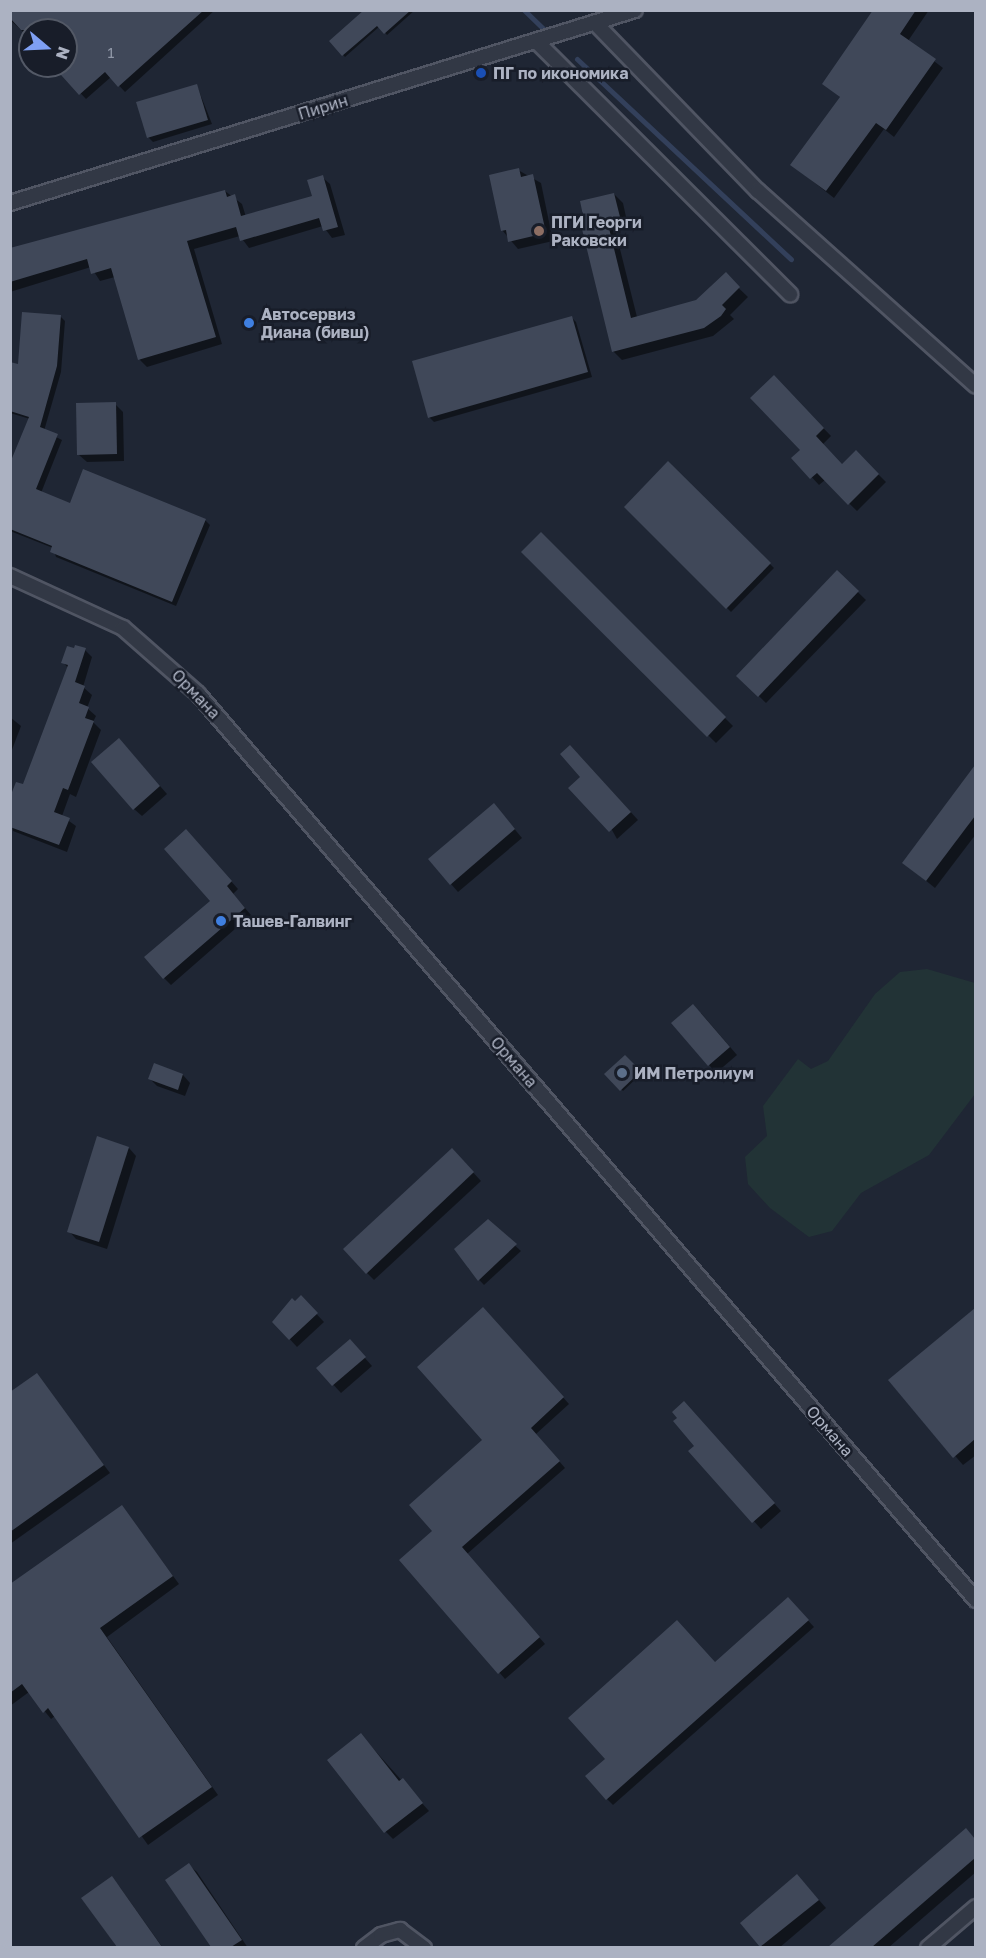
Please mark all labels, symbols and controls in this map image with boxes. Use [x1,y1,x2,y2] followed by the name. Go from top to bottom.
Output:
[18,18,78,78] north arrow
[52,44,75,62] text: N
[108,45,114,61] house number: 1
[493,63,629,83] place label: ПГ по икономика
[474,66,488,80] marker: ПГ по икономика
[296,90,350,124] street label: Пирин
[551,212,642,250] place label: ПГИ Георги Раковски
[532,224,546,238] marker: ПГИ Георги Раковски
[261,304,369,342] place label: Автосервиз Диана (бивш)
[242,316,256,330] marker: Автосервиз Диана (бивш)
[168,665,224,723] street label: Ормана
[233,911,352,931] place label: Ташев-Галвинг
[214,914,228,928] marker: Ташев-Галвинг
[487,1033,541,1091] street label: Ормана
[634,1063,754,1083] place label: ИМ Петролиум
[615,1066,629,1080] marker: ИМ Петролиум
[803,1402,857,1460] street label: Ормана

